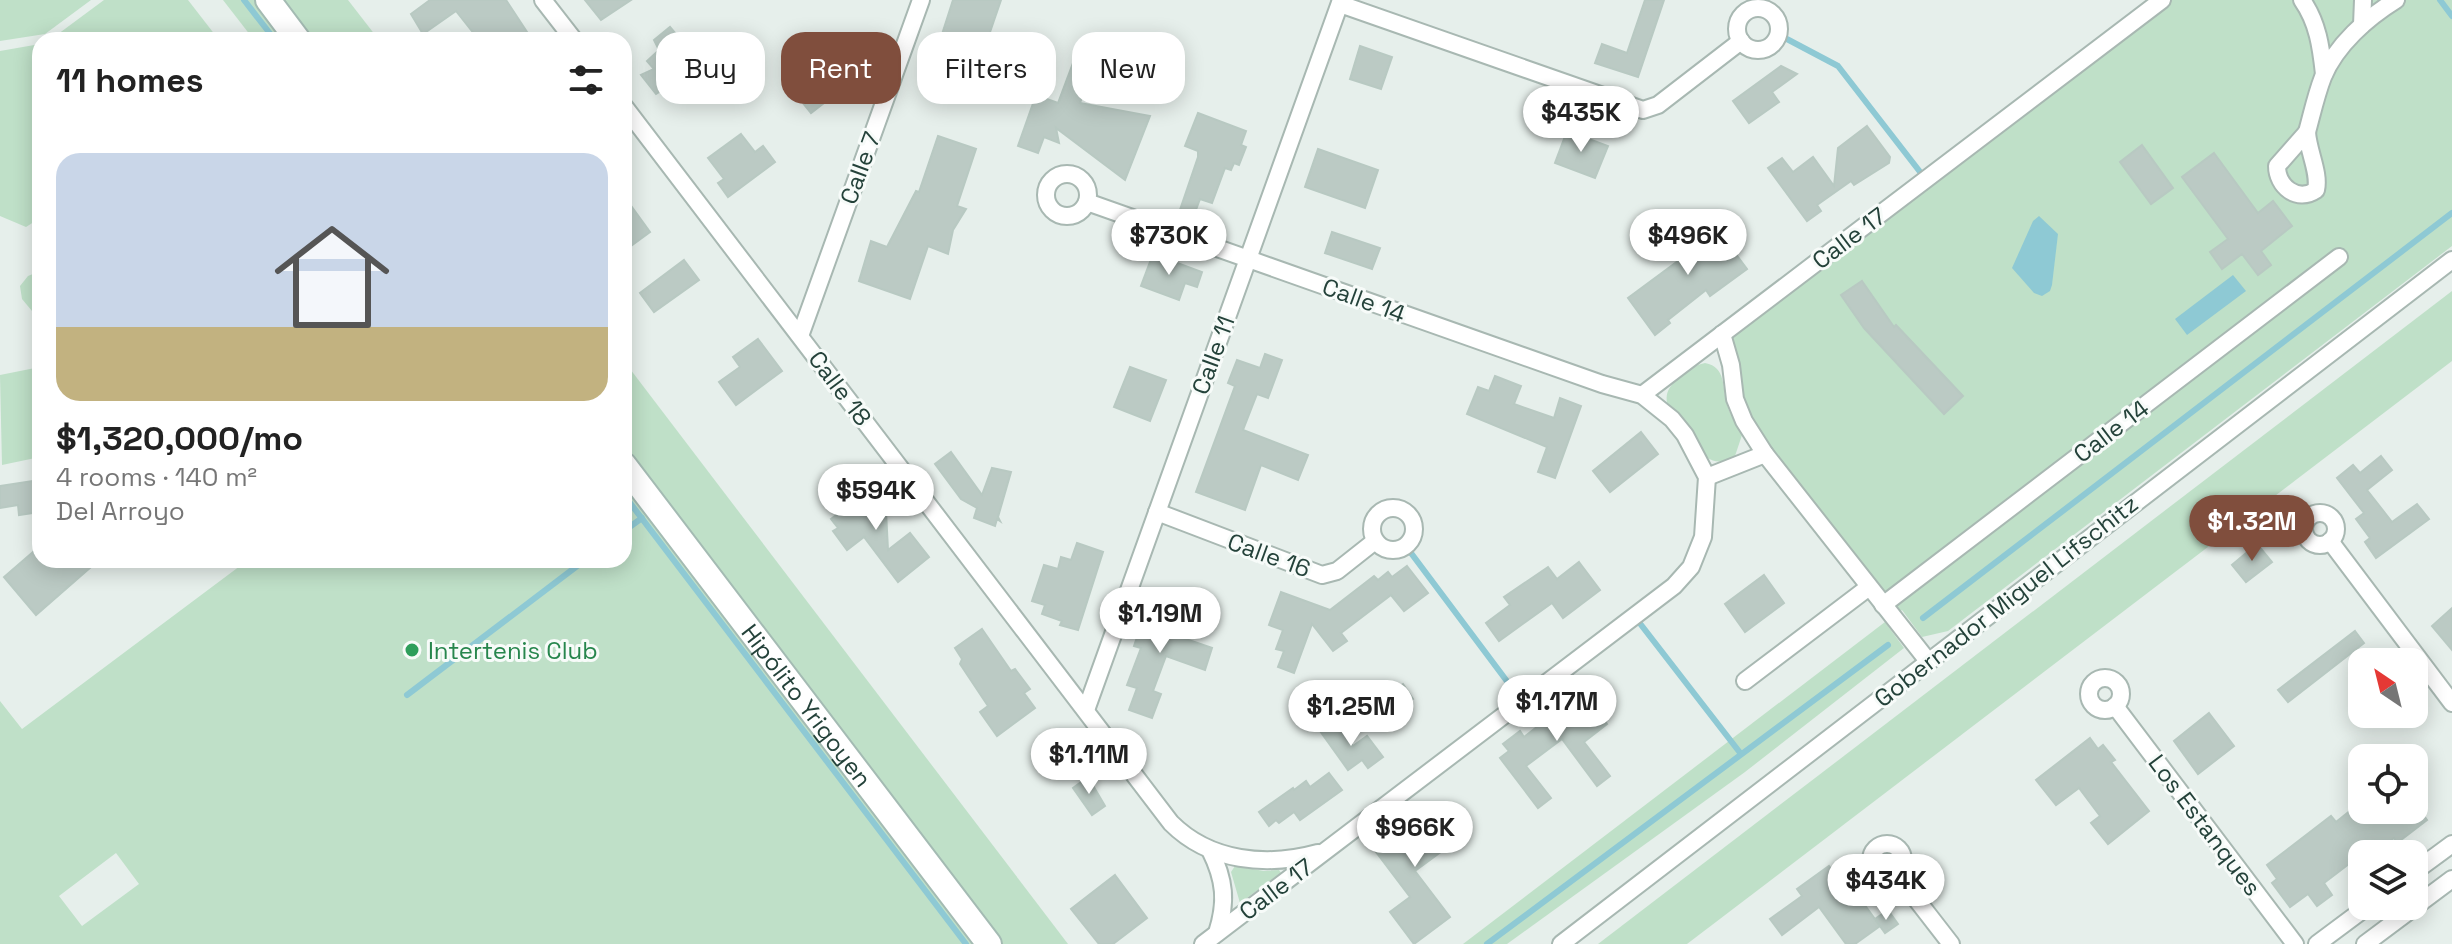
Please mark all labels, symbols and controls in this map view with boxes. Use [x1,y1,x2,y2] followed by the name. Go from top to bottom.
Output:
[656,32,765,104] chip: Buy
[781,32,901,104] chip: Rent
[917,32,1056,104] chip: Filters
[1072,32,1185,104] chip: New
[564,58,608,102] icon: filters
[56,59,204,102] text: 11 homes
[1525,86,1637,154] pin: $435K
[1541,95,1621,129] text: $435K
[833,128,887,208] street label: Calle 7
[1806,200,1892,276] street label: Calle 17
[260,205,404,349] icon: home
[1113,209,1225,277] pin: $730K
[1632,209,1744,277] pin: $496K
[1129,218,1209,252] text: $730K
[1648,218,1728,252] text: $496K
[1318,271,1410,329] street label: Calle 14
[1185,311,1241,399] street label: Calle 11
[802,344,878,432] street label: Calle 18
[2067,393,2155,469] street label: Calle 14
[56,417,303,460] text: $1,320,000/mo
[56,460,257,494] text: 4 rooms · 140 m²
[820,464,932,532] pin: $594K
[836,473,916,507] text: $594K
[1868,488,2144,714] street label: Gobernador Miguel Lifschitz
[56,494,185,528] text: Del Arroyo
[2187,495,2317,563] pin: $1.32M
[2207,504,2297,538] text: $1.32M
[1223,526,1315,584] street label: Calle 16
[1095,587,1225,655] pin: $1.19M
[1118,596,1202,630] text: $1.19M
[735,617,879,793] street label: Hipólito Yrigoyen
[428,635,598,666] place label: Intertenis Club
[403,641,421,659] marker: Intertenis Club
[2348,648,2428,728] north arrow
[2348,648,2428,920] map controls
[1492,675,1622,743] pin: $1.17M
[1286,680,1416,748] pin: $1.25M
[1516,684,1599,718] text: $1.17M
[1306,689,1396,723] text: $1.25M
[1024,728,1154,796] pin: $1.11M
[1049,737,1129,771] text: $1.11M
[2348,744,2428,824] button: locate
[2142,748,2268,902] street label: Los Estanques
[1359,801,1471,869] pin: $966K
[1375,810,1455,844] text: $966K
[2348,840,2428,920] button: layers
[1233,851,1319,927] street label: Calle 17
[1830,854,1942,922] pin: $434K
[1846,863,1926,897] text: $434K

